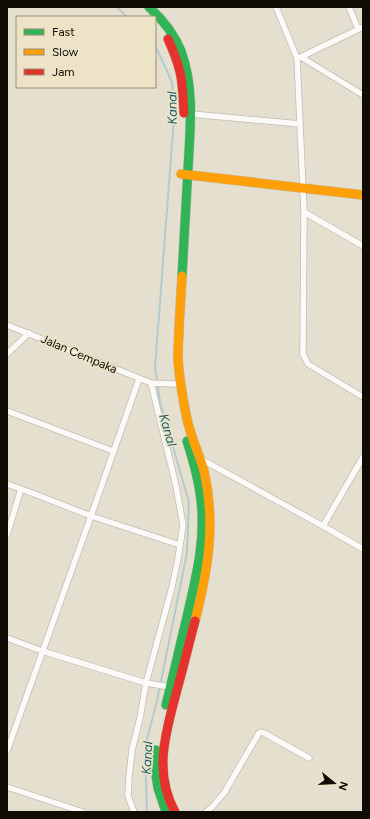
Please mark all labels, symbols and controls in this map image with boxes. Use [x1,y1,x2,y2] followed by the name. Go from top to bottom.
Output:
[16,16,156,88] legend
[52,25,75,39] text: Fast
[52,45,79,59] text: Slow
[52,65,75,79] text: Jam
[164,91,180,125] water label: Kanal
[39,332,119,376] street label: Jalan Cempaka
[156,412,180,448] water label: Kanal
[139,741,155,775] water label: Kanal
[314,763,354,803] north arrow
[336,780,351,792] text: N

